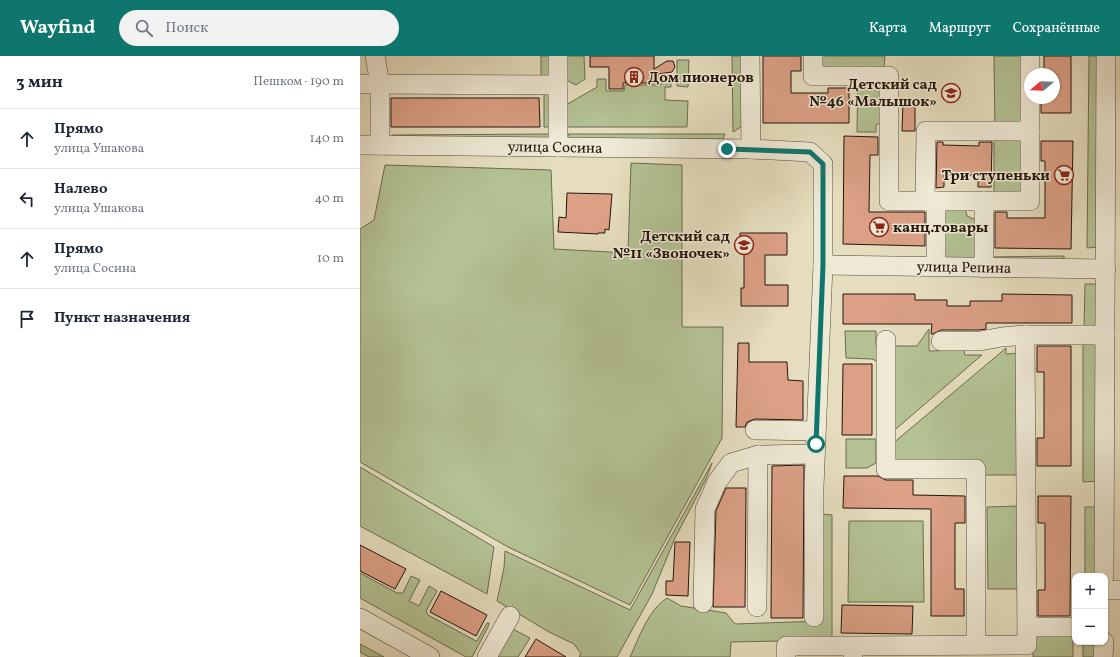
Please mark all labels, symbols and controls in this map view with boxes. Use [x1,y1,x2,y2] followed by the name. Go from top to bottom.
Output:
[119,10,399,46] search box
[20,15,95,41] text: Wayfind
[133,17,155,39] icon: search
[165,18,208,39] text: Поиск
[869,19,907,38] text: Карта
[929,19,991,38] text: Маршрут
[1013,19,1100,38] text: Сохранённые
[623,66,645,88] building icon: Дом пионеров
[648,68,754,89] place label: Дом пионеров
[1024,68,1060,104] north arrow
[16,71,63,94] text: 3 мин
[253,73,344,91] text: Пешком · 190 m
[809,75,937,113] place label: Детский сад №46 «Малышок»
[940,82,962,104] school or university icon: Детский сад №46 «Малышок»
[54,119,103,140] text: Прямо
[16,128,38,150] icon: ahead
[310,130,344,148] text: 140 m
[507,137,603,160] street label: улица Сосина
[54,140,144,158] text: улица Ушакова
[718,140,736,158] route end
[1053,164,1075,186] supermarket icon: Три ступеньки
[941,166,1050,187] place label: Три ступеньки
[54,179,108,200] text: Налево
[16,188,38,210] icon: left
[315,190,344,208] text: 40 m
[54,200,144,218] text: улица Ушакова
[868,216,890,238] supermarket icon: канц.товары
[893,218,989,239] place label: канц.товары
[613,227,730,265] place label: Детский сад №11 «Звоночек»
[733,234,755,256] school or university icon: Детский сад №11 «Звоночек»
[54,239,103,260] text: Прямо
[16,248,38,270] icon: ahead
[317,250,344,268] text: 10 m
[916,257,1012,280] street label: улица Репина
[54,260,136,278] text: улица Сосина
[16,308,38,330] icon: arrive
[54,308,190,329] text: Пункт назначения
[807,435,825,453] route start
[1072,573,1108,645] map controls
[1072,573,1108,609] button: +
[1072,609,1108,645] button: −

